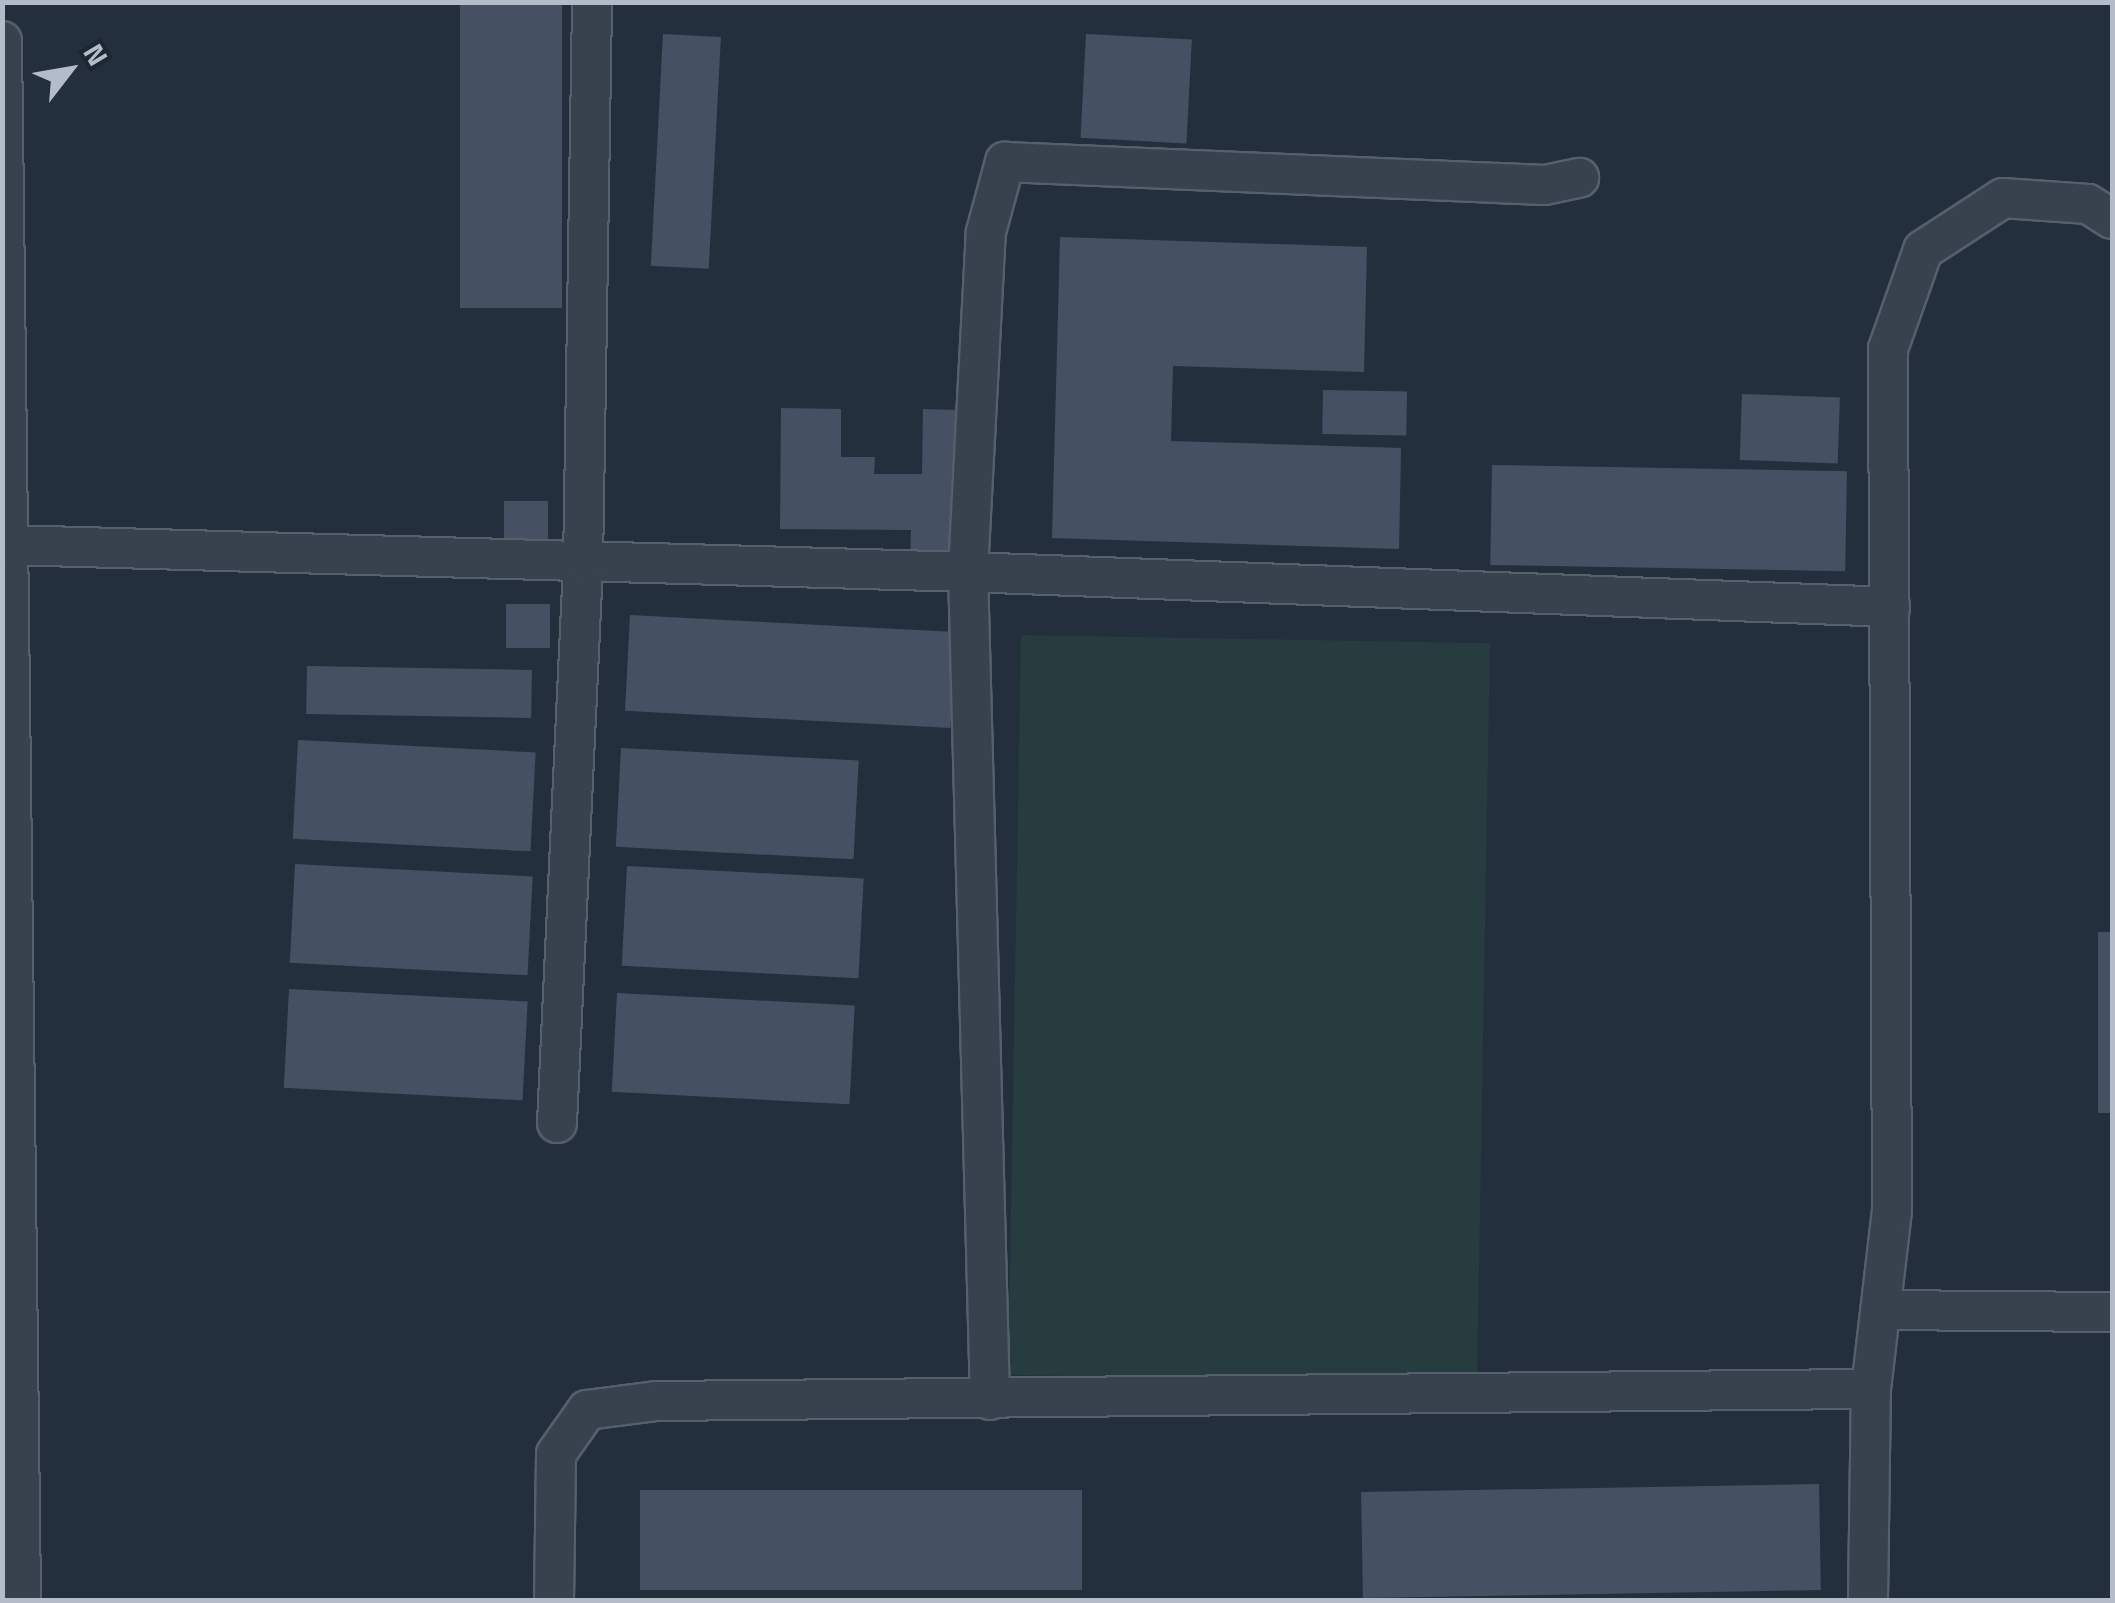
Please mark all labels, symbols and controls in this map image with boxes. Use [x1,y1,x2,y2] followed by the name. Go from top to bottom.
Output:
[20,20,120,120] north arrow
[73,35,120,74] text: N

